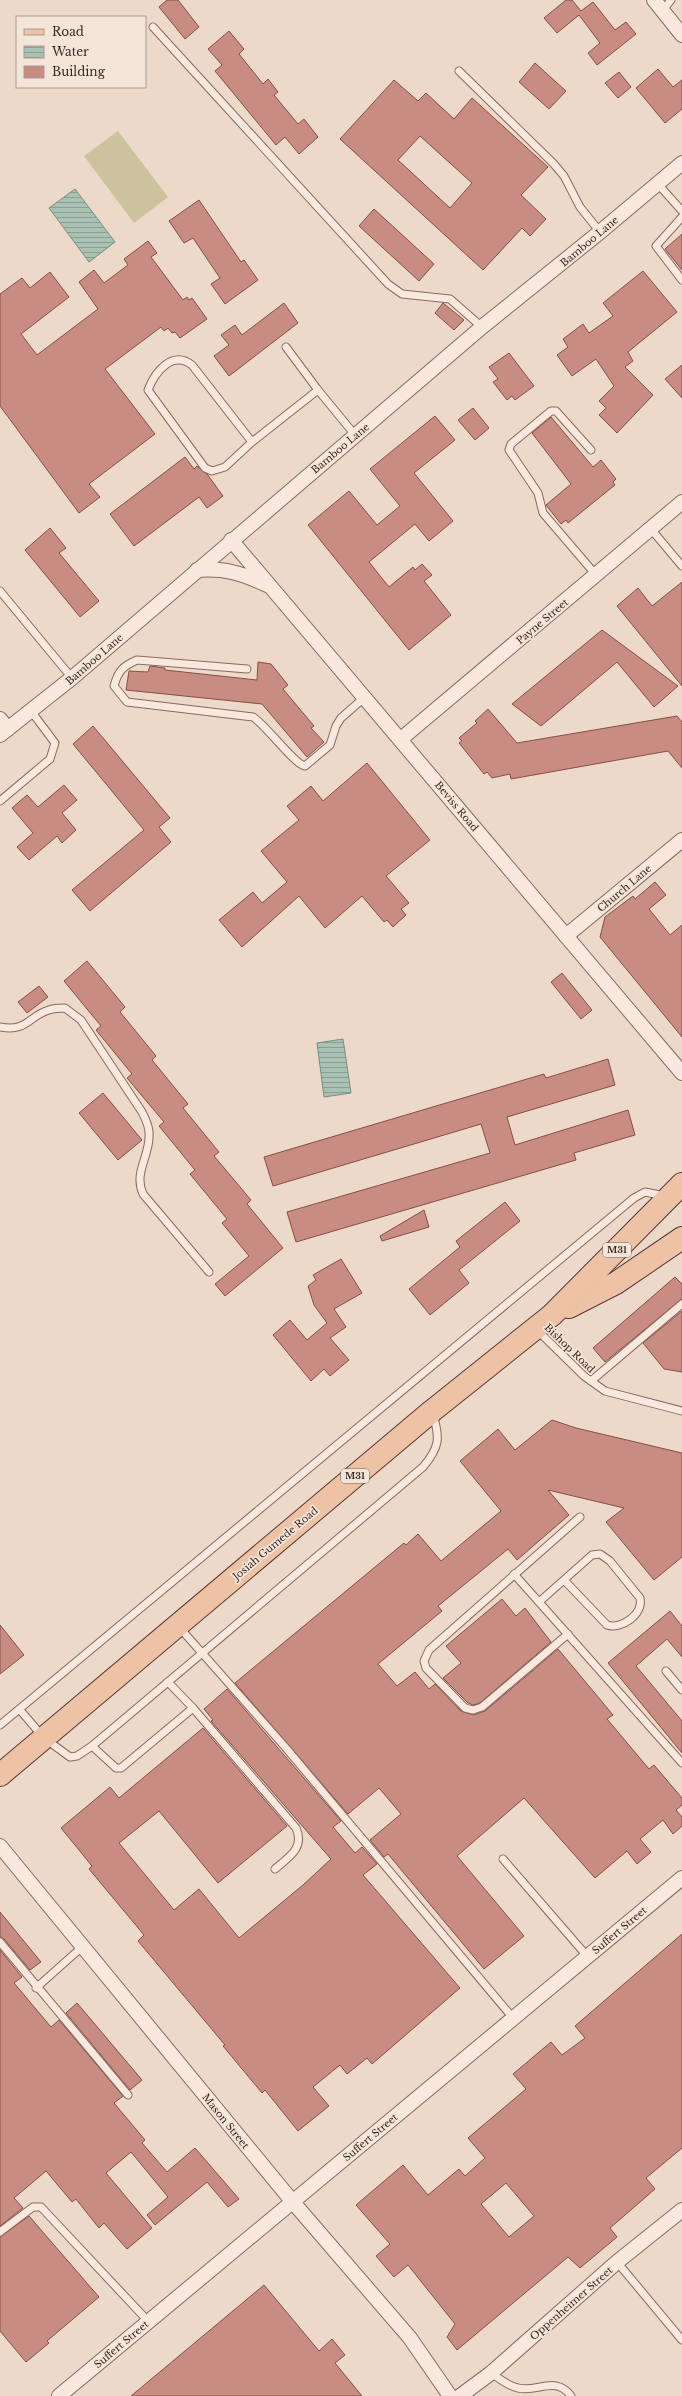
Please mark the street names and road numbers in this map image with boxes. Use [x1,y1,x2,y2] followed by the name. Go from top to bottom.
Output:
[558,213,621,269] street label: Bamboo Lane
[309,420,372,476] street label: Bamboo Lane
[514,596,571,647] street label: Payne Street
[63,631,126,688] street label: Bamboo Lane
[432,779,481,834] street label: Beviss Road
[595,862,654,915] street label: Church Lane
[603,1243,631,1257] road number: M31
[542,1321,598,1376] street label: Bishop Road
[341,1469,369,1483] road number: M31
[229,1504,321,1584] street label: Josiah Gumede Road
[589,1904,650,1957] street label: Suffert Street
[199,2091,252,2152] street label: Mason Street
[340,2111,401,2164] street label: Suffert Street
[527,2264,616,2343] street label: Oppenheimer Street
[91,2318,152,2371] street label: Suffert Street

